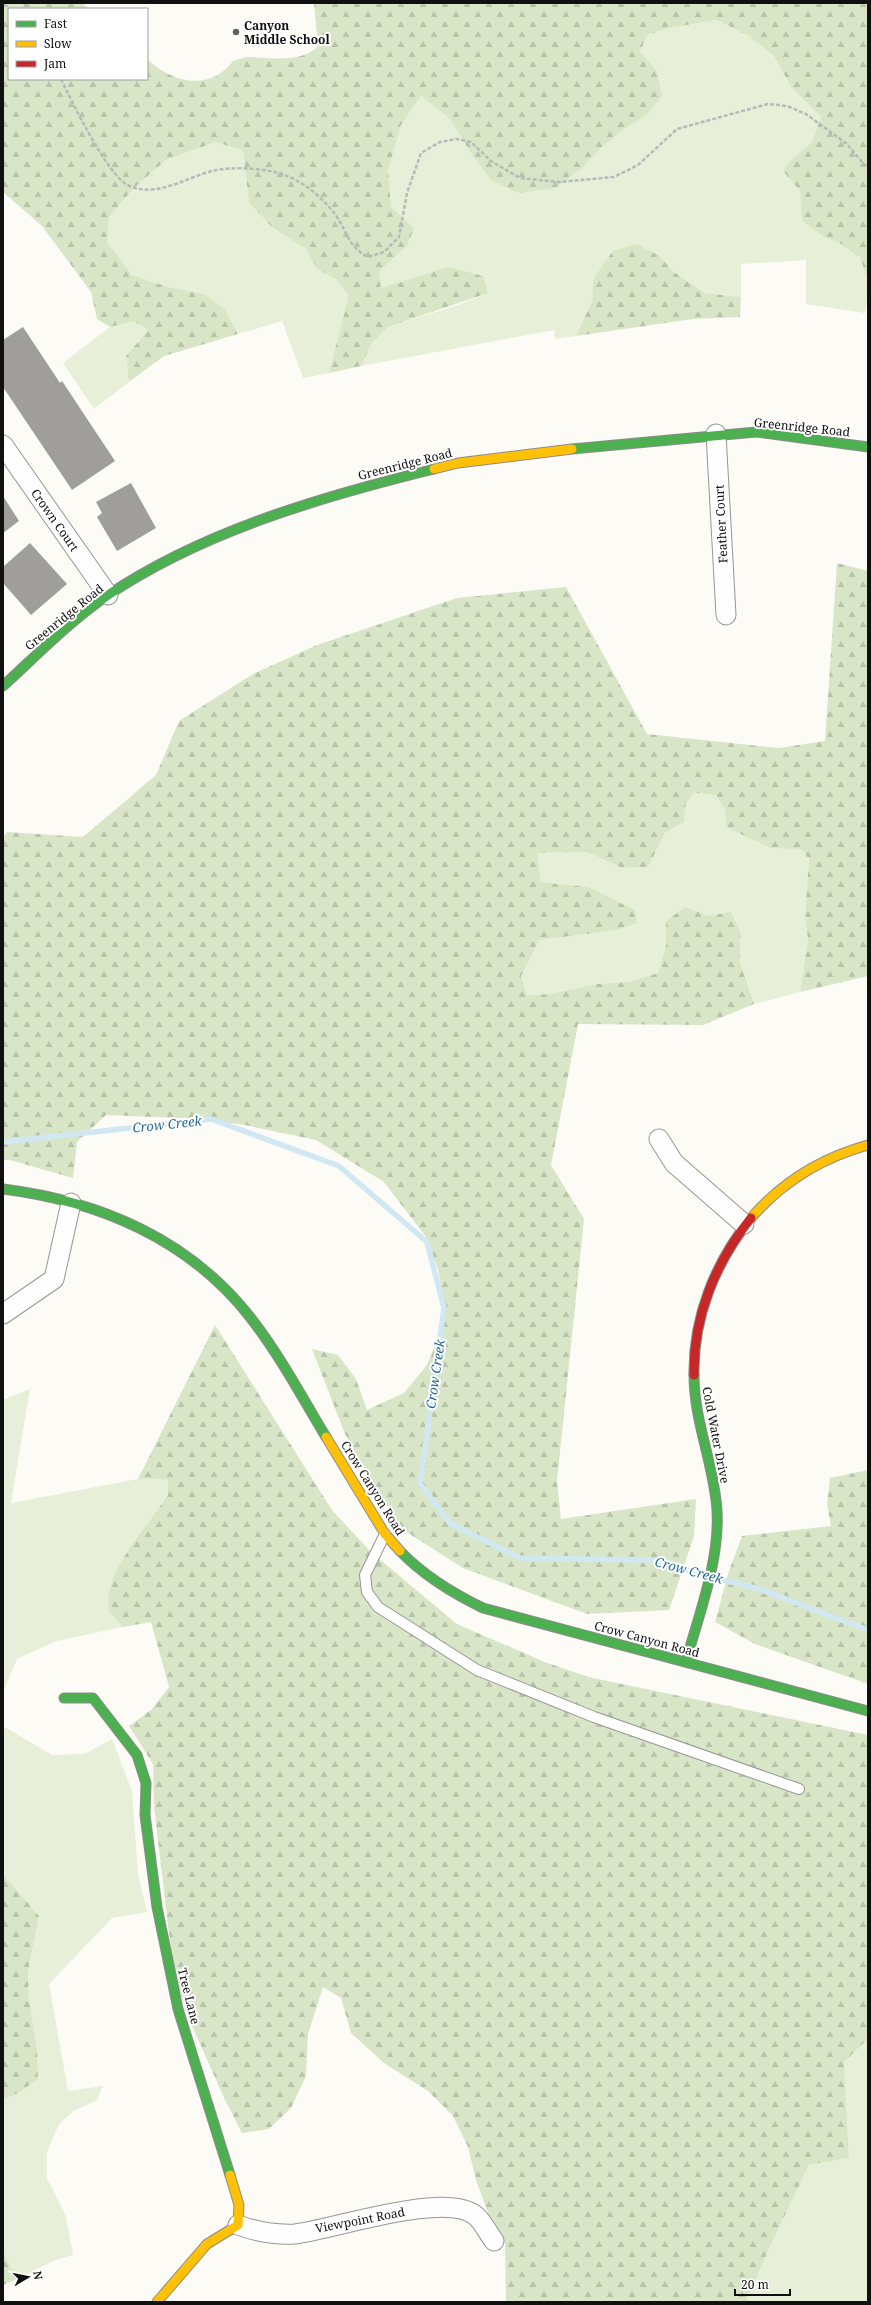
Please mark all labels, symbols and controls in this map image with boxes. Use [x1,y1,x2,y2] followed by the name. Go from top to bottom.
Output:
[8,8,148,80] legend
[44,15,67,32] text: Fast
[244,17,330,48] place label: Canyon Middle School
[231,27,241,37] marker: Canyon Middle School
[44,35,72,52] text: Slow
[43,55,66,72] text: Jam
[753,413,852,441] street label: Greenridge Road
[356,444,455,484] street label: Greenridge Road
[710,484,732,564] street label: Feather Court
[27,485,83,555] street label: Crown Court
[21,580,107,654] street label: Greenridge Road
[131,1111,203,1137] water label: Crow Creek
[421,1338,449,1410] water label: Crow Creek
[698,1385,734,1485] street label: Cold Water Drive
[337,1437,409,1539] street label: Crow Canyon Road
[653,1552,726,1588] water label: Crow Creek
[592,1617,702,1661] street label: Crow Canyon Road
[174,1966,204,2026] street label: Tree Lane
[314,2203,407,2237] street label: Viewpoint Road
[8,2257,48,2297] north arrow
[30,2270,47,2281] text: N
[735,2271,790,2297] scale bar
[741,2276,769,2293] text: 20 m

